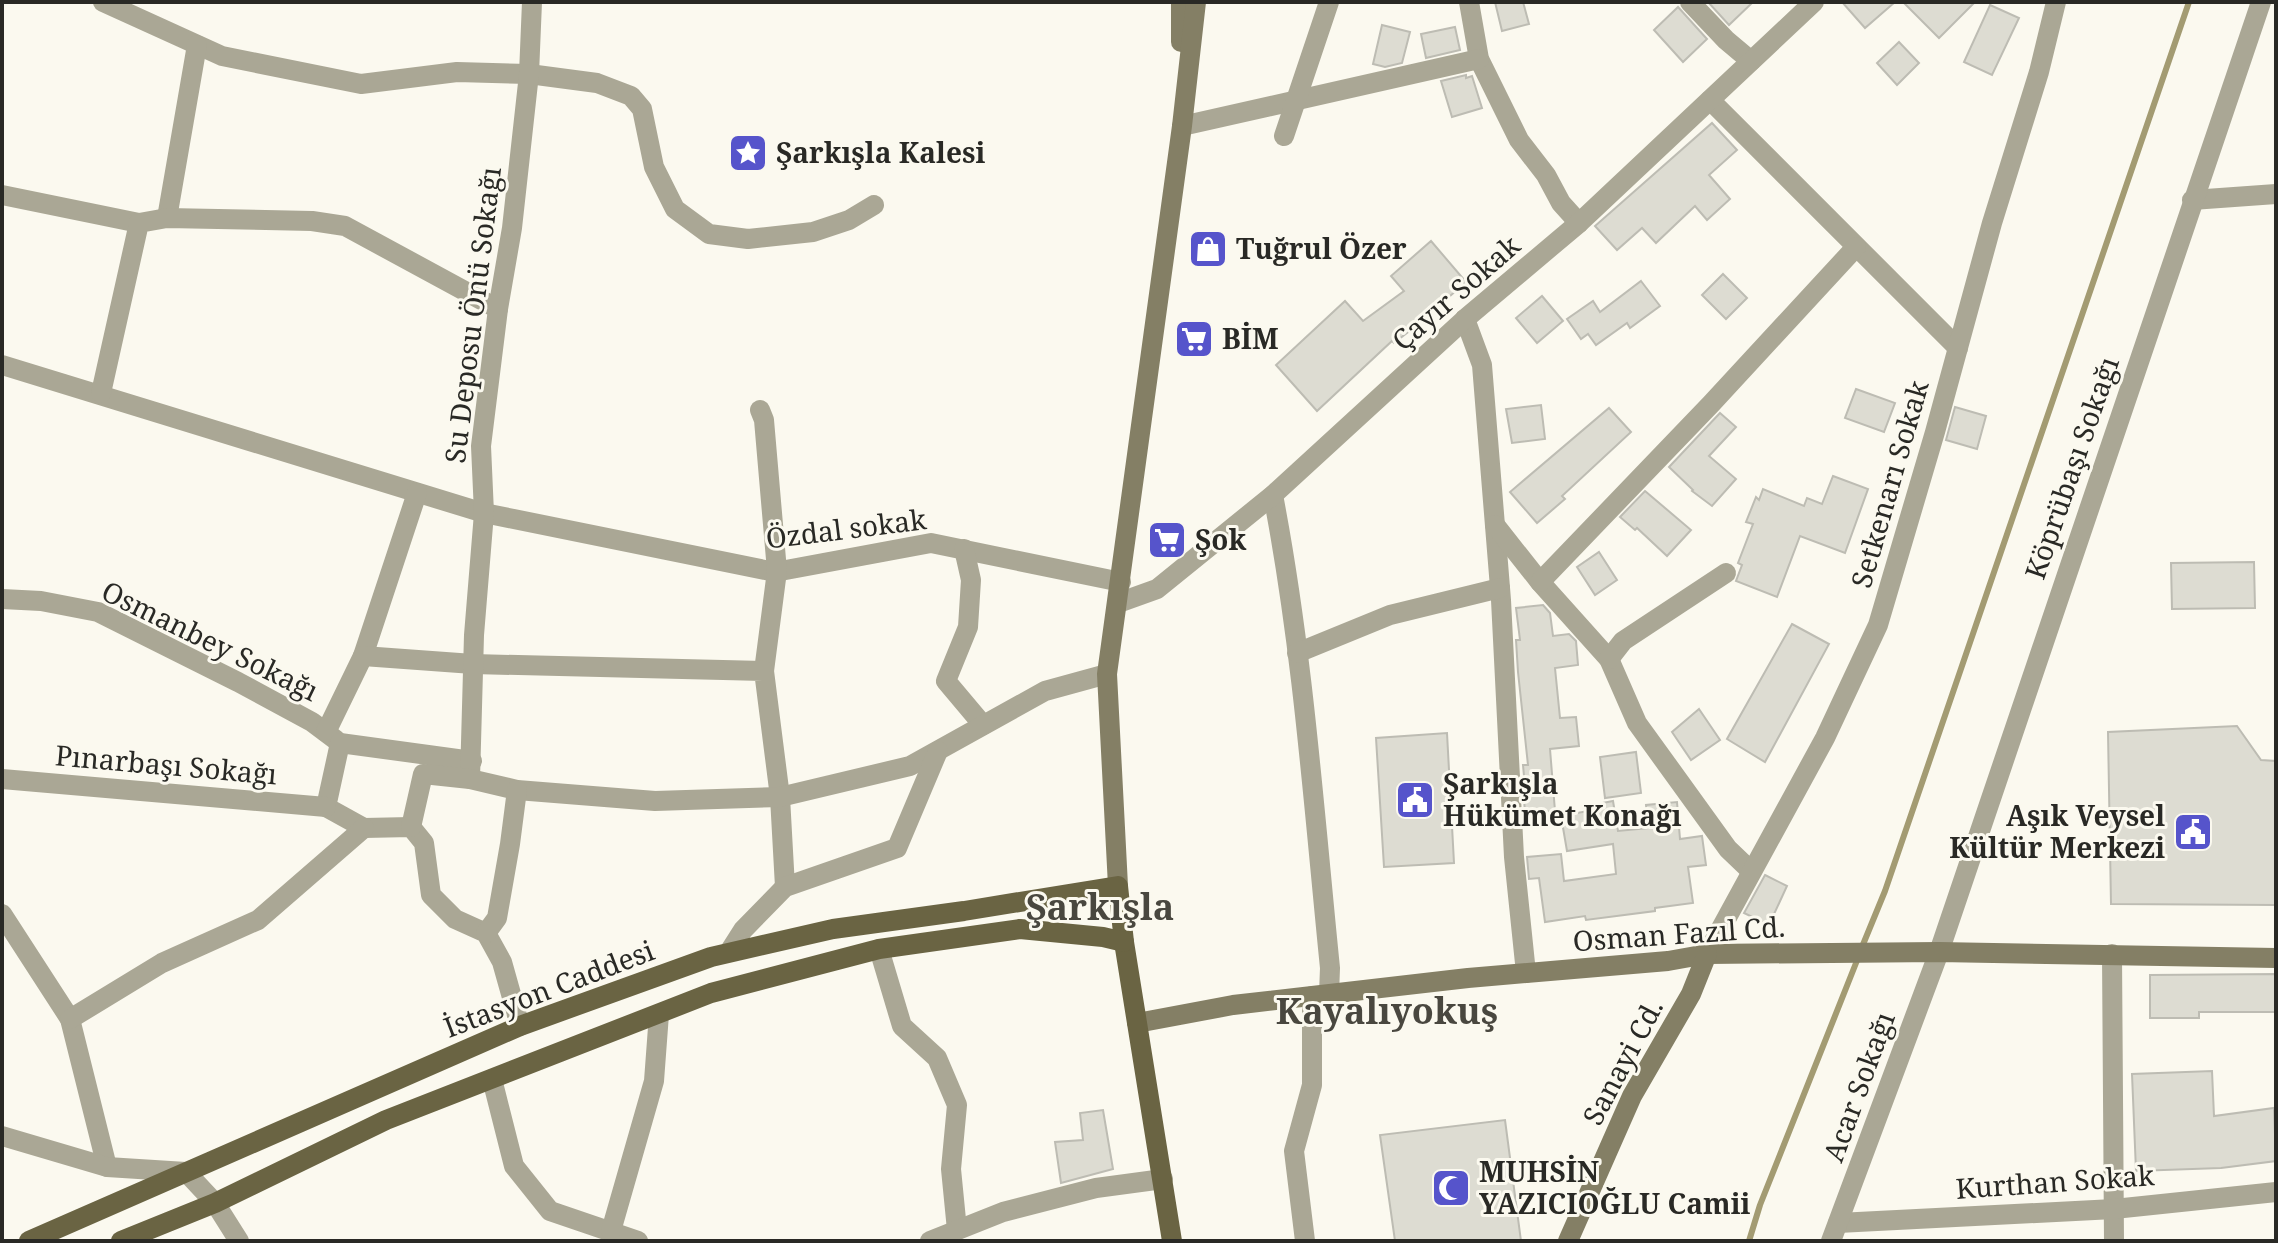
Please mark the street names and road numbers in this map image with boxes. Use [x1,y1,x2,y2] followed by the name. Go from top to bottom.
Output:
[435,165,509,465] street label: Su Deposu Önü Sokağı
[1383,226,1528,358] street label: Çayır Sokak
[2015,351,2127,584] street label: Köprübaşı Sokağı
[1841,375,1937,592] street label: Setkenarı Sokak
[764,499,929,557] street label: Özdal sokak
[96,571,325,709] street label: Osmanbey Sokağı
[54,735,278,793] street label: Pınarbaşı Sokağı
[1571,907,1786,959] street label: Osman Fazıl Cd.
[438,930,659,1046] street label: İstasyon Caddesi
[1573,992,1671,1131] street label: Sanayi Cd.
[1813,1006,1903,1167] street label: Acar Sokağı
[1955,1155,2156,1207] street label: Kurthan Sokak

